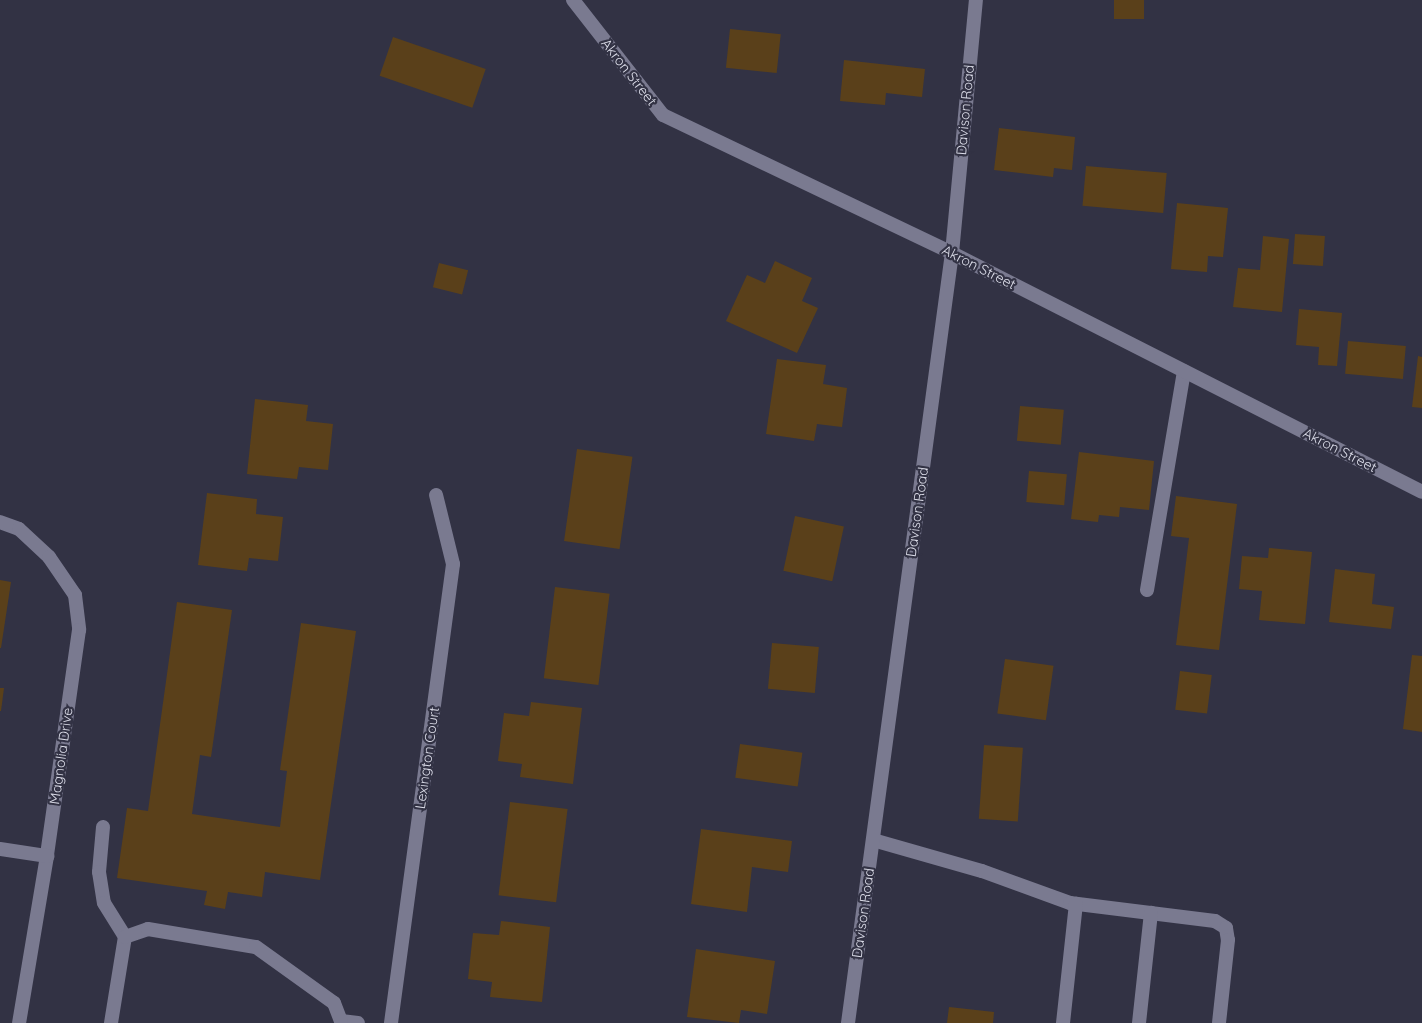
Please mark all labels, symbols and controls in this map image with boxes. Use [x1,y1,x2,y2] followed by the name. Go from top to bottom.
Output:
[598,35,660,109] street label: Akron Street
[953,64,977,156] street label: Davison Road
[939,241,1019,293] street label: Akron Street
[1300,424,1380,476] street label: Akron Street
[902,466,932,558] street label: Davison Road
[412,706,442,810] street label: Lexington Court
[46,707,76,805] street label: Magnolia Drive
[848,867,878,959] street label: Davison Road

